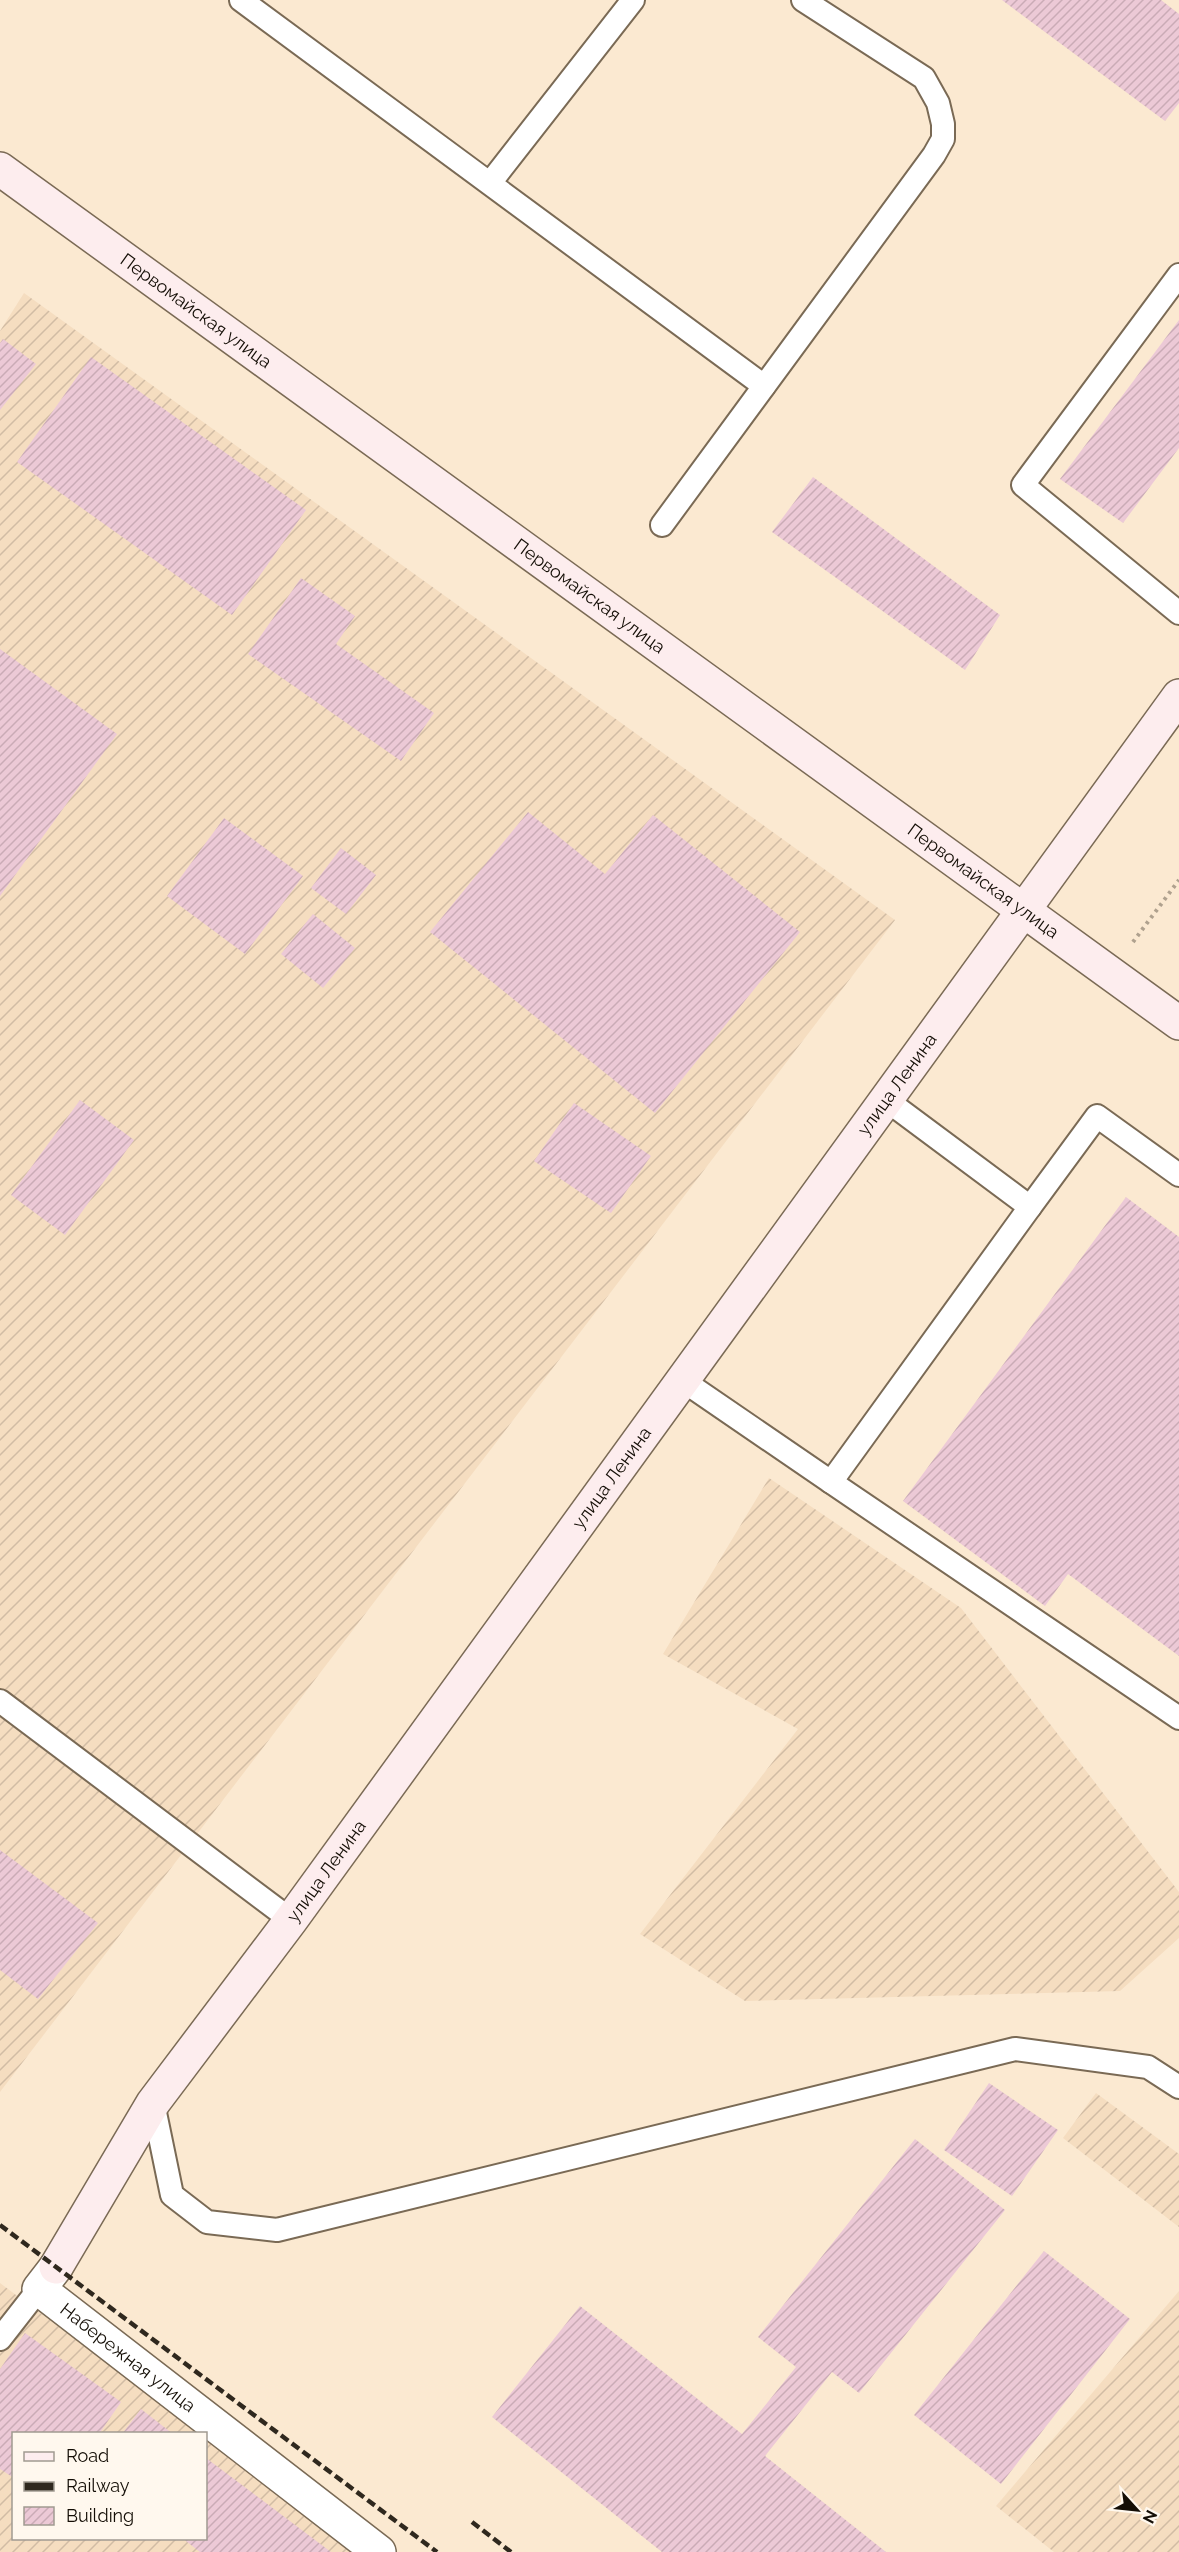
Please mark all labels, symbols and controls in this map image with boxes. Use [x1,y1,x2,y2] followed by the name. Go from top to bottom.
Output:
[117,249,276,372] street label: Первомайская улица
[510,534,670,657] street label: Первомайская улица
[904,819,1063,942] street label: Первомайская улица
[853,1029,941,1139] street label: улица Ленина
[567,1423,655,1533] street label: улица Ленина
[282,1816,370,1926] street label: улица Ленина
[56,2298,200,2416] street label: Набережная улица
[12,2432,207,2540] legend
[66,2445,109,2466] text: Road
[66,2475,130,2496] text: Railway
[1107,2480,1167,2540] north arrow
[66,2505,134,2526] text: Building
[1139,2507,1161,2526] text: N

